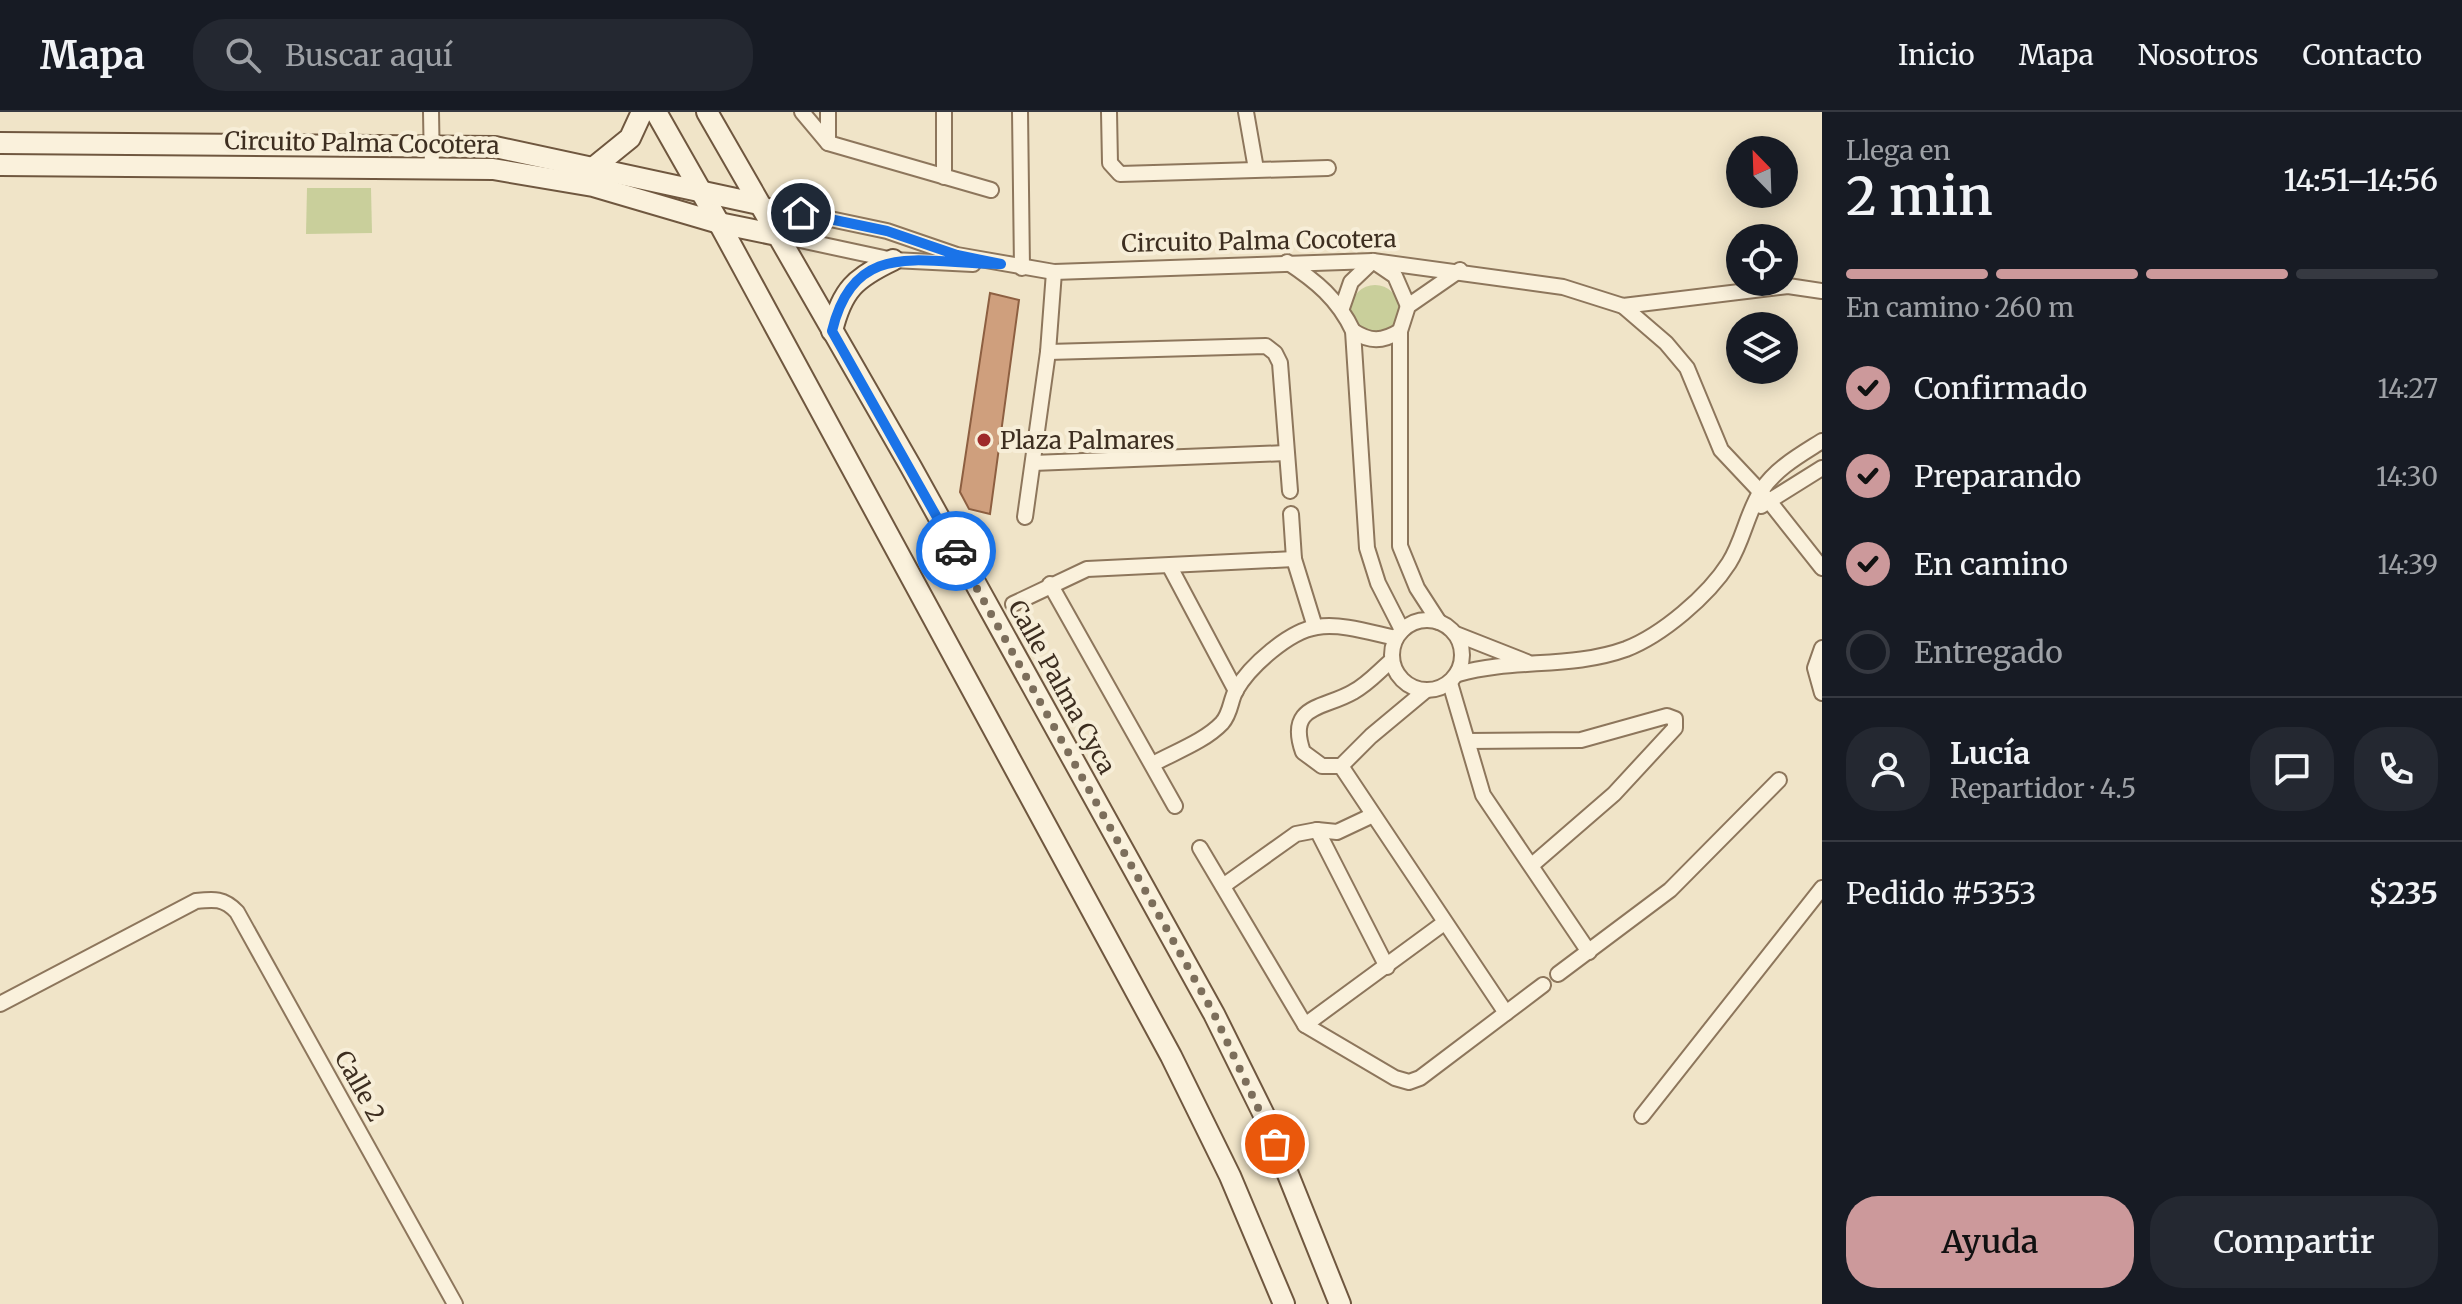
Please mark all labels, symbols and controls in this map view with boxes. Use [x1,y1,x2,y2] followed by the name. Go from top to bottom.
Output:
[193,19,753,91] search box
[40,32,145,79] text: Mapa
[221,33,265,77] icon: search
[285,36,453,74] text: Buscar aquí
[1898,37,1975,73] text: Inicio
[2019,37,2094,73] text: Mapa
[2138,37,2259,73] text: Nosotros
[2303,37,2422,73] text: Contacto
[224,125,500,161] street label: Circuito Palma Cocotera
[1846,134,1950,167] text: Llega en
[1726,136,1798,208] north arrow
[1726,136,1798,384] map controls
[2283,161,2438,199] text: 14:51–14:56
[1846,164,1993,229] text: 2 min
[767,179,835,247] pin
[779,191,823,235] icon: home
[1121,223,1397,259] street label: Circuito Palma Cocotera
[1726,224,1798,296] button: locate
[1846,291,2074,324] text: En camino · 260 m
[1726,312,1798,384] button: layers
[1846,366,1890,410] icon: check
[1914,369,2087,407] text: Confirmado
[2378,372,2438,405] text: 14:27
[1000,425,1175,456] place label: Plaza Palmares
[975,431,993,449] marker: Plaza Palmares
[1846,454,1890,498] icon: check
[1914,457,2081,495] text: Preparando
[2376,460,2438,493] text: 14:30
[916,511,996,591] courier
[934,529,978,573] icon: car
[1846,542,1890,586] icon: check
[1914,545,2068,583] text: En camino
[2378,548,2438,581] text: 14:39
[1001,595,1123,779] street label: Calle Palma Cyca
[1914,633,2063,671] text: Entregado
[1846,727,1930,811] button: person
[2250,727,2334,811] button: chat
[2354,727,2438,811] button: phone
[1950,734,2030,772] text: Lucía
[1950,772,2136,805] text: Repartidor · 4.5
[1846,874,2037,912] text: Pedido #5353
[2369,874,2438,912] text: $235
[328,1045,392,1127] street label: Calle 2
[1241,1110,1309,1178] pin
[1253,1122,1297,1166] icon: bag
[1846,1196,2134,1288] button: Ayuda
[2150,1196,2438,1288] button: Compartir

